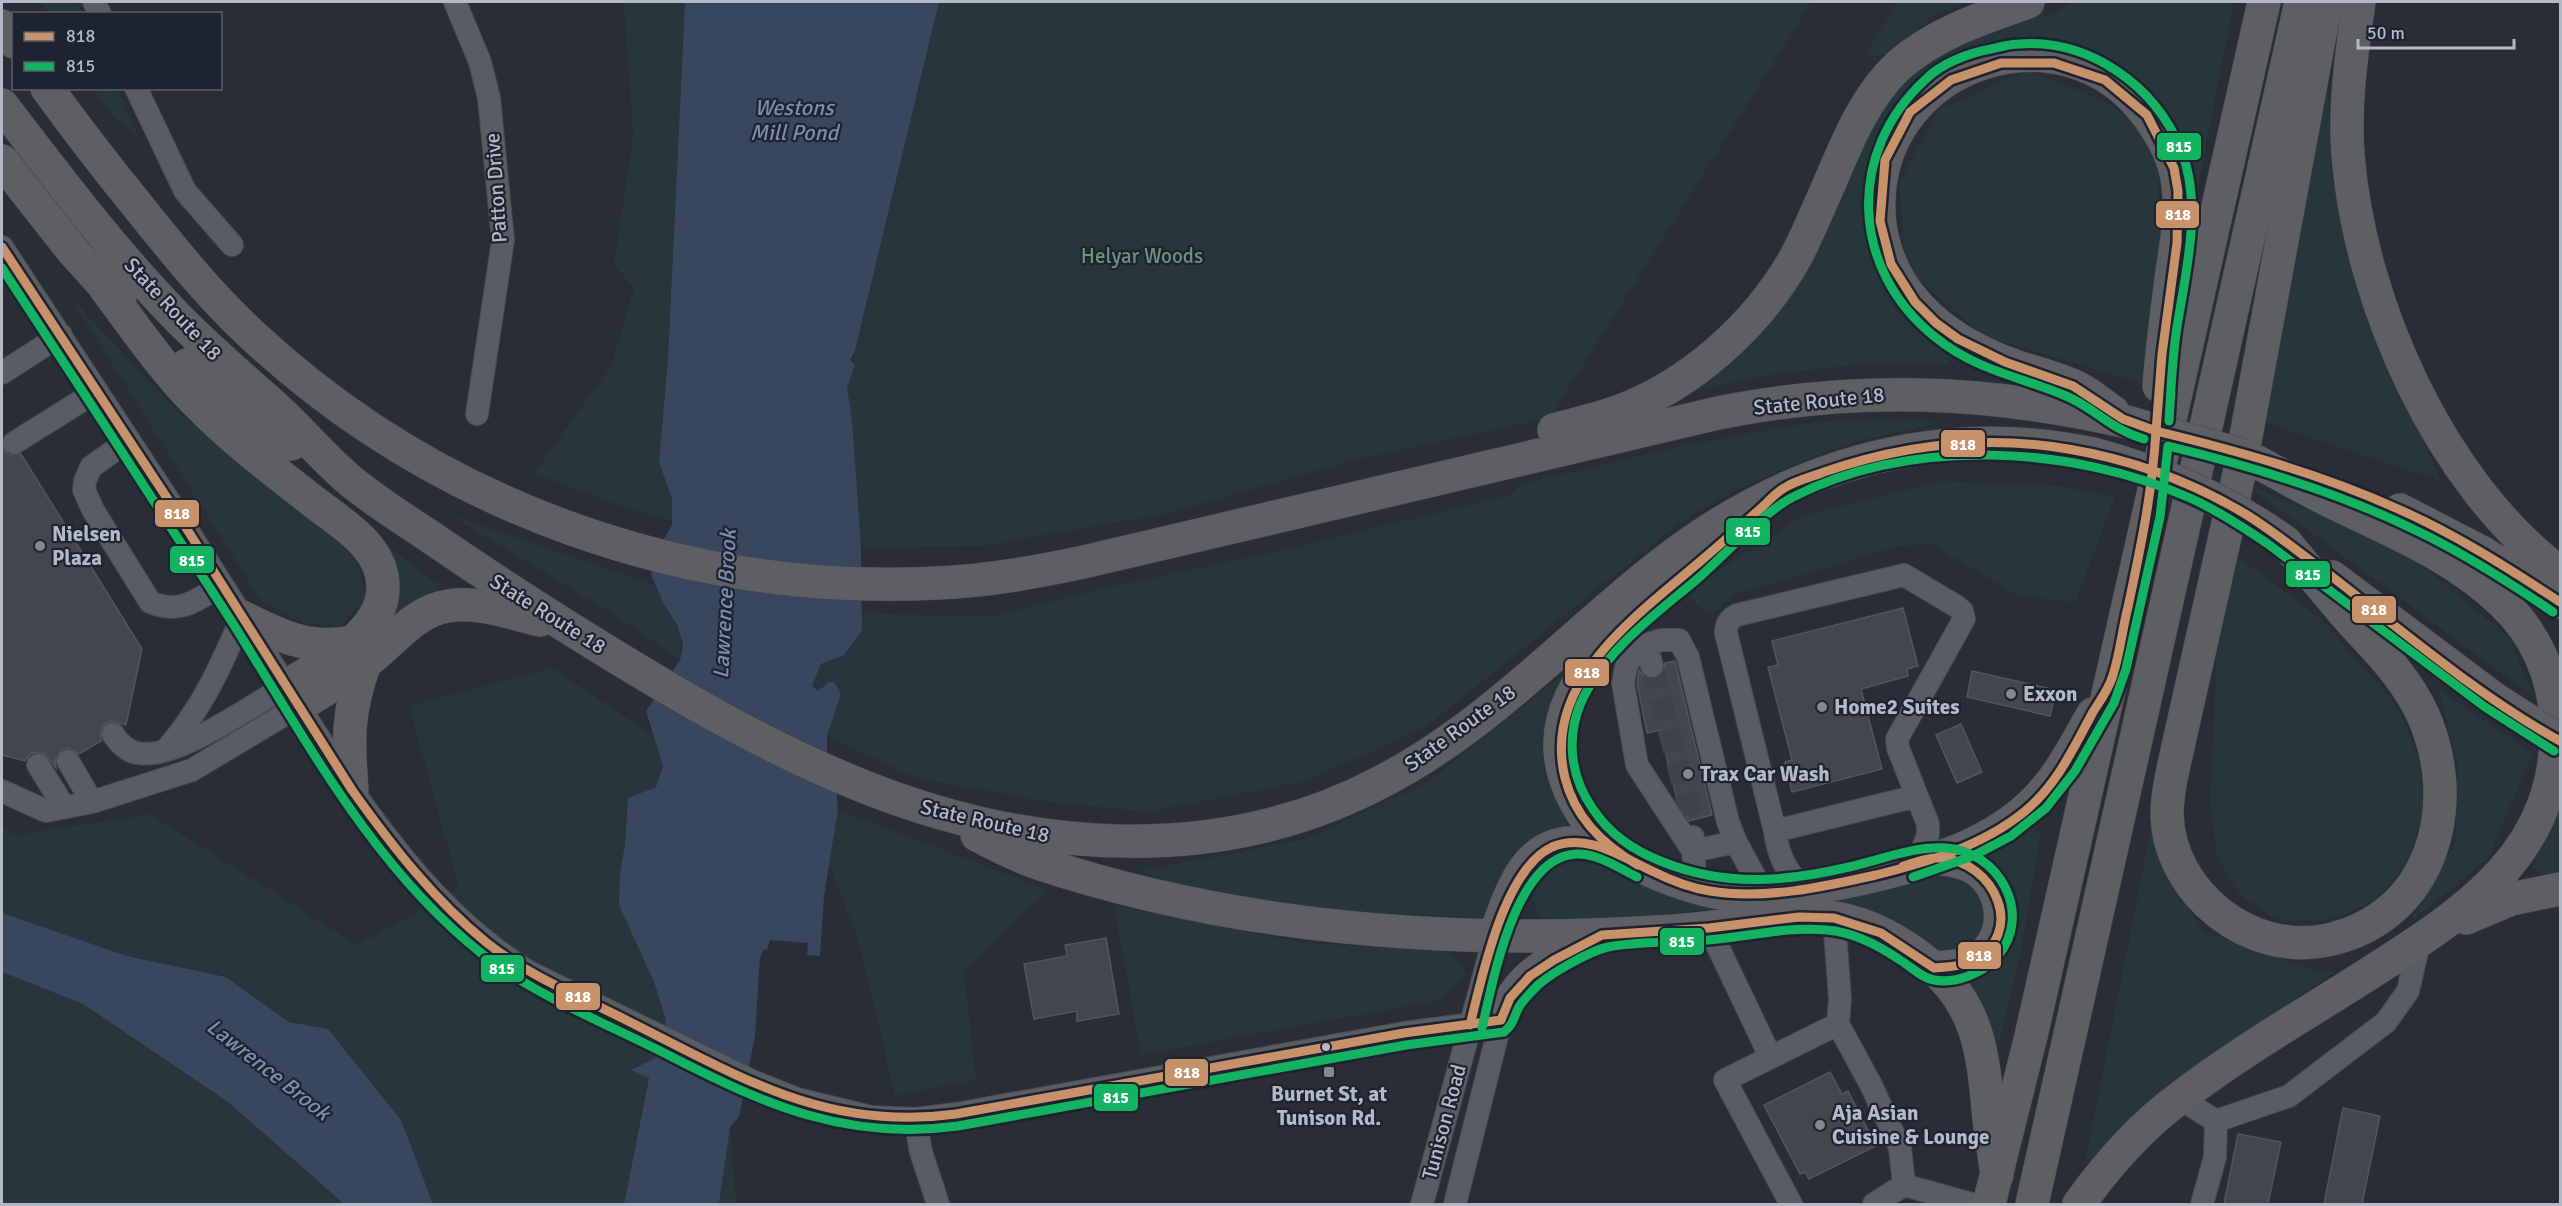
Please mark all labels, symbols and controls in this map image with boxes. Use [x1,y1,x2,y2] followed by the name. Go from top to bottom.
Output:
[12,12,222,90] legend
[2358,12,2514,50] scale bar
[2367,22,2405,44] text: 50 m
[66,25,95,47] text: 818
[66,55,95,77] text: 815
[750,94,840,146] water label: Westons Mill Pond
[479,132,513,244] street label: Patton Drive
[2156,132,2202,161] line badge: 815
[2166,137,2192,157] text: 815
[2155,200,2200,229] line badge: 818
[2165,205,2191,225] text: 818
[1081,243,1203,269] park label: Helyar Woods
[119,252,227,366] street label: State Route 18
[1752,381,1886,421] street label: State Route 18
[1940,429,1986,458] line badge: 818
[1950,435,1976,455] text: 818
[154,499,200,528] line badge: 818
[164,504,190,524] text: 818
[1725,517,1771,546] line badge: 815
[52,521,121,571] place label: Nielsen Plaza
[1735,522,1761,542] text: 815
[707,527,742,679] water label: Lawrence Brook
[33,539,47,553] marker: Nielsen Plaza
[169,545,215,574] line badge: 815
[179,551,205,571] text: 815
[2285,560,2331,588] line badge: 815
[2295,565,2321,585] text: 815
[485,568,611,660] street label: State Route 18
[2351,595,2397,624] line badge: 818
[2361,600,2387,620] text: 818
[1564,658,1610,687] line badge: 818
[1574,663,1600,683] text: 818
[1399,679,1521,777] street label: State Route 18
[2023,681,2077,707] place label: Exxon
[2004,687,2018,701] marker: Exxon
[1834,694,1960,720] place label: Home2 Suites
[1815,700,1829,714] marker: Home2 Suites
[1700,761,1830,787] place label: Trax Car Wash
[1681,767,1695,781] marker: Trax Car Wash
[918,794,1052,848] street label: State Route 18
[1659,927,1705,956] line badge: 815
[1669,932,1695,952] text: 815
[1957,941,2002,970] line badge: 818
[1966,946,1992,966] text: 818
[480,954,525,983] line badge: 815
[489,959,515,979] text: 815
[555,982,601,1011] line badge: 818
[565,987,591,1007] text: 818
[202,1013,337,1127] water label: Lawrence Brook
[1320,1041,1332,1053] unlabelled marker
[1164,1058,1209,1087] line badge: 818
[1416,1061,1472,1183] street label: Tunison Road
[1174,1063,1200,1083] text: 818
[1322,1065,1336,1079] marker: Burnet St, at Tunison Rd.
[1271,1081,1387,1131] place label: Burnet St, at Tunison Rd.
[1093,1083,1139,1112] line badge: 815
[1103,1088,1129,1108] text: 815
[1832,1100,1990,1150] place label: Aja Asian Cuisine & Lounge
[1813,1118,1827,1132] marker: Aja Asian Cuisine & Lounge

